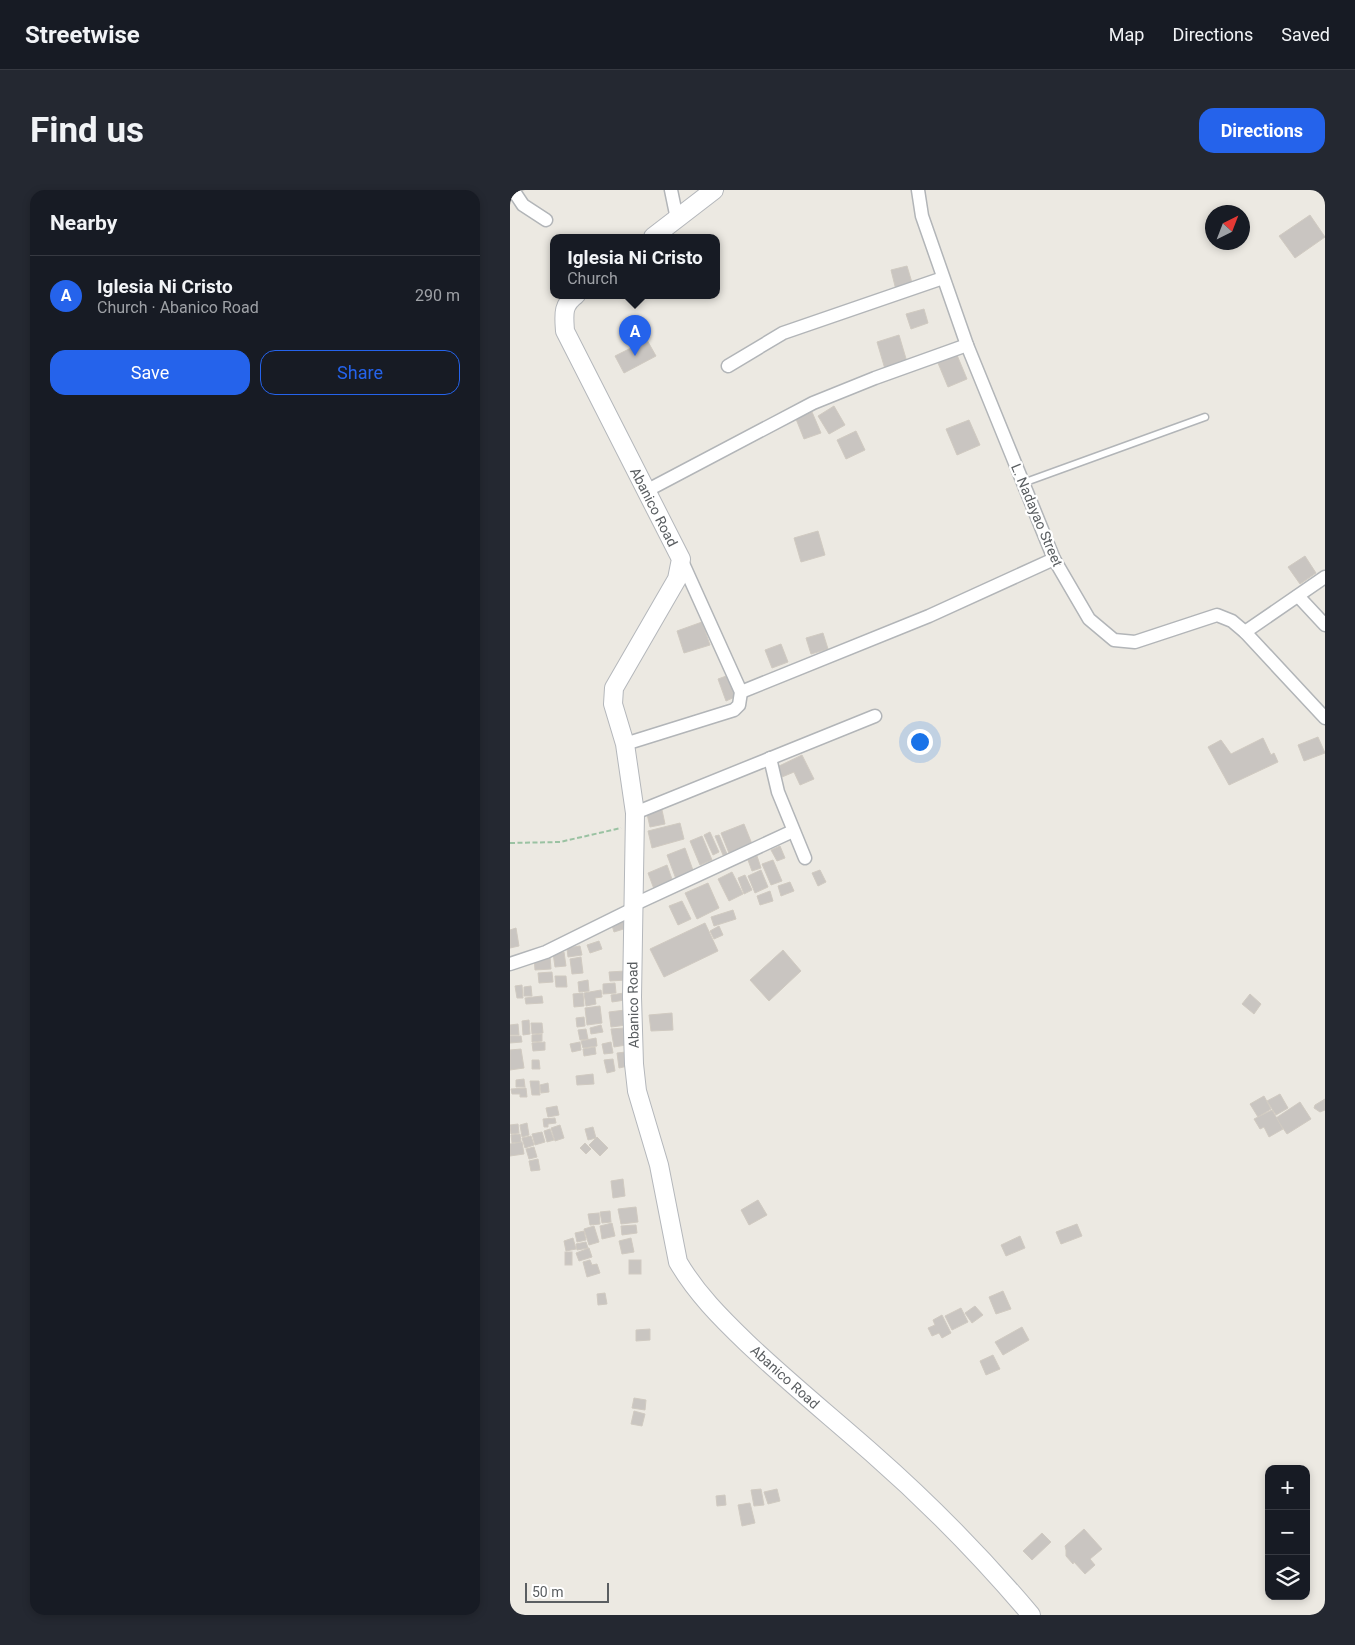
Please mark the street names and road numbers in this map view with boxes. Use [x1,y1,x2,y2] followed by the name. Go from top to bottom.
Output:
[1008,461,1066,569] street label: L. Nadayao Street
[627,465,681,549] street label: Abanico Road
[624,962,642,1048] street label: Abanico Road
[747,1342,823,1412] street label: Abanico Road

